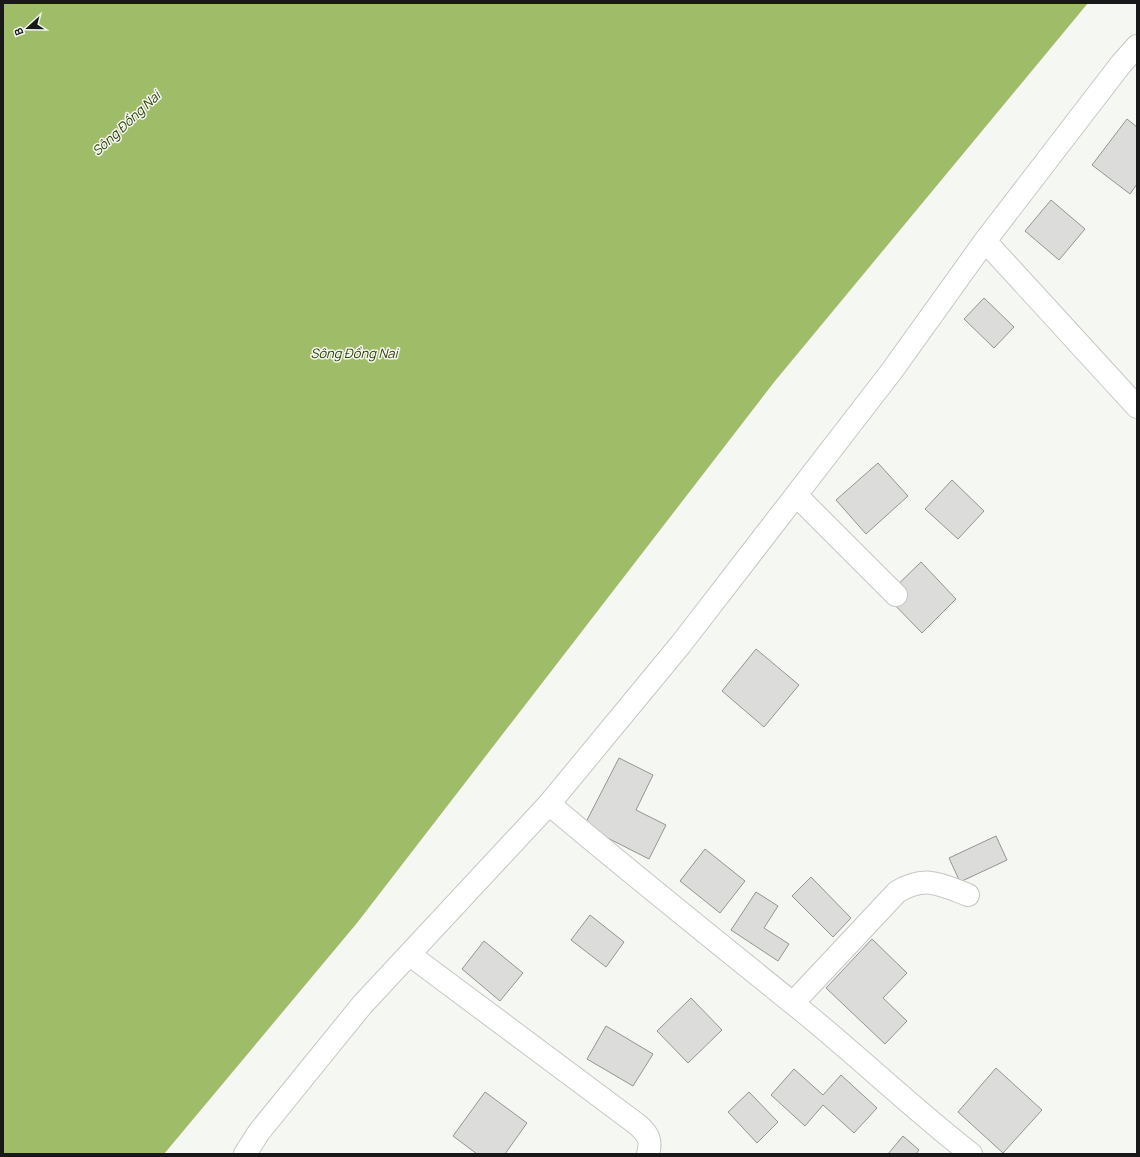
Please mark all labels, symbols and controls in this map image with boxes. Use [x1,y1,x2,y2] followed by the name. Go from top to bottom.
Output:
[8,8,48,48] north arrow
[10,26,26,38] text: B
[88,85,165,159] water label: Sông Đồng Nai
[310,344,400,362] water label: Sông Đồng Nai

